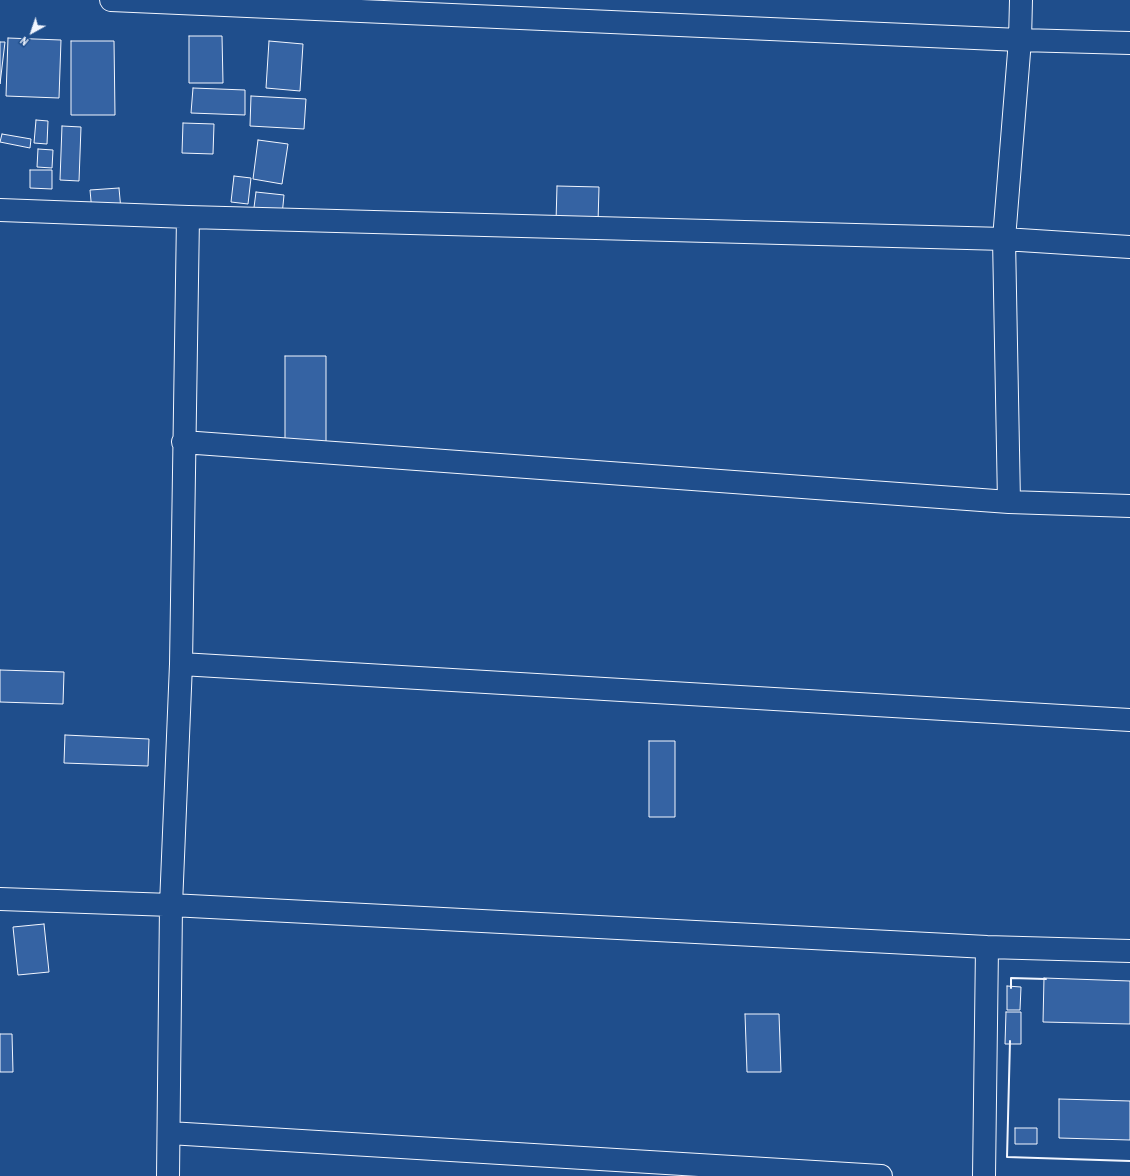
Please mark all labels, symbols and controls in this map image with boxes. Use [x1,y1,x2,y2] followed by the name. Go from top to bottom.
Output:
[12,12,52,52] north arrow
[17,34,31,49] text: N

